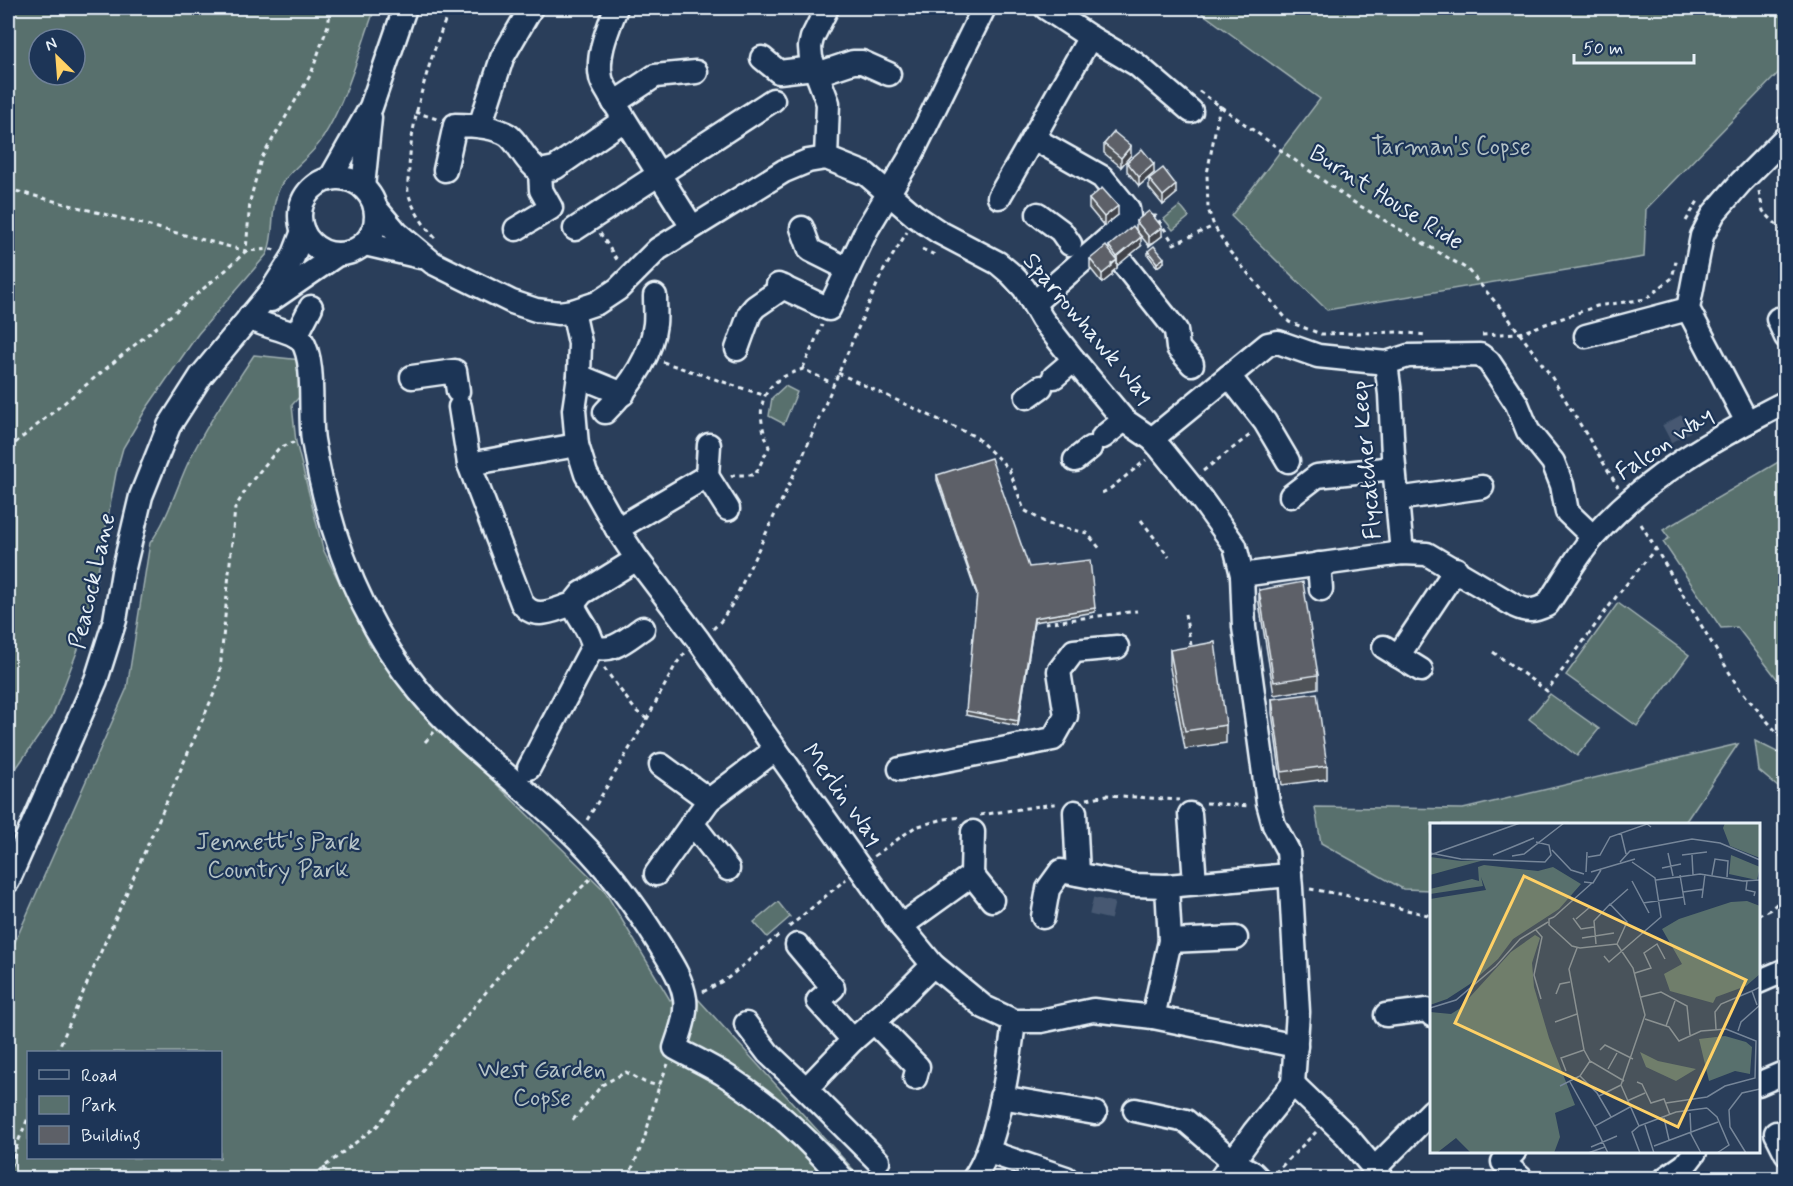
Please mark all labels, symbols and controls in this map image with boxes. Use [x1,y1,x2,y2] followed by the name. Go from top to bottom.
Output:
[27,27,87,87] north arrow
[1574,27,1694,65] scale bar
[42,33,61,57] text: N
[1583,37,1623,61] text: 50 m
[1371,132,1531,163] park label: Tarman's Copse
[1303,138,1469,258] street label: Burnt House Ride
[1015,247,1161,411] street label: Sparrowhawk Way
[1345,379,1389,541] street label: Flycatcher Keep
[1610,400,1720,488] street label: Falcon Way
[62,510,124,652] street label: Peacock Lane
[794,738,890,852] street label: Merlin Way
[1430,823,1760,1153] inset map
[196,827,360,886] park label: Jennett's Park Country Park
[27,1051,222,1159] legend
[478,1055,606,1114] park label: West Garden Copse
[81,1064,117,1088] text: Road
[81,1094,117,1118] text: Park
[81,1124,141,1150] text: Building

